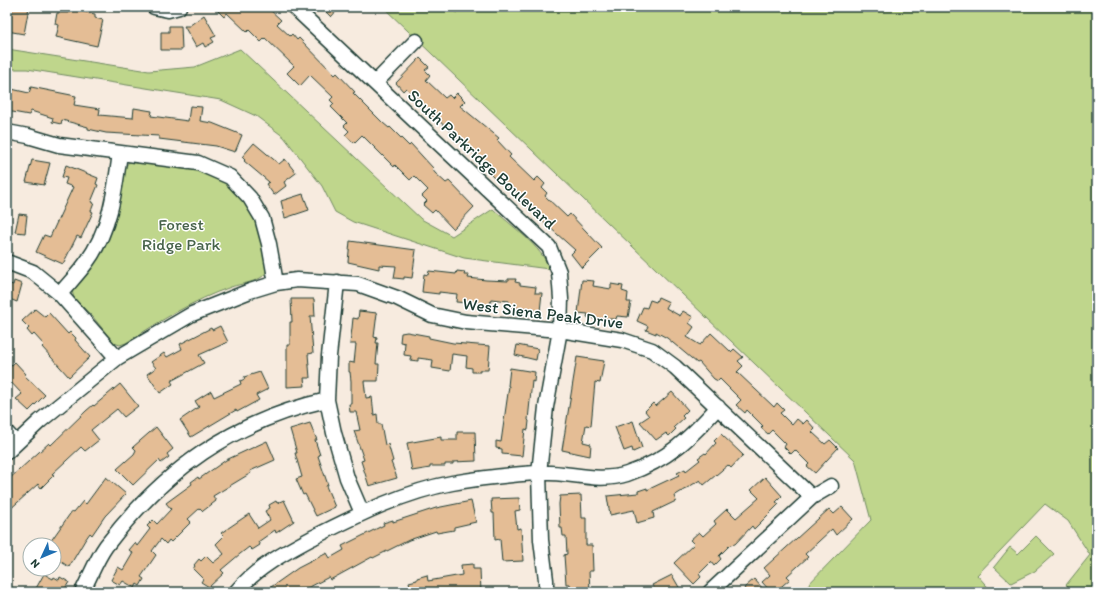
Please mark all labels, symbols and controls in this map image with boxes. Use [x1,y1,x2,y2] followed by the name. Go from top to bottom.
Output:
[404,85,560,233] street label: South Parkridge Boulevard
[142,214,221,254] park label: Forest Ridge Park
[462,293,624,333] street label: West Siena Peak Drive
[22,537,62,577] north arrow
[28,556,42,571] text: N

